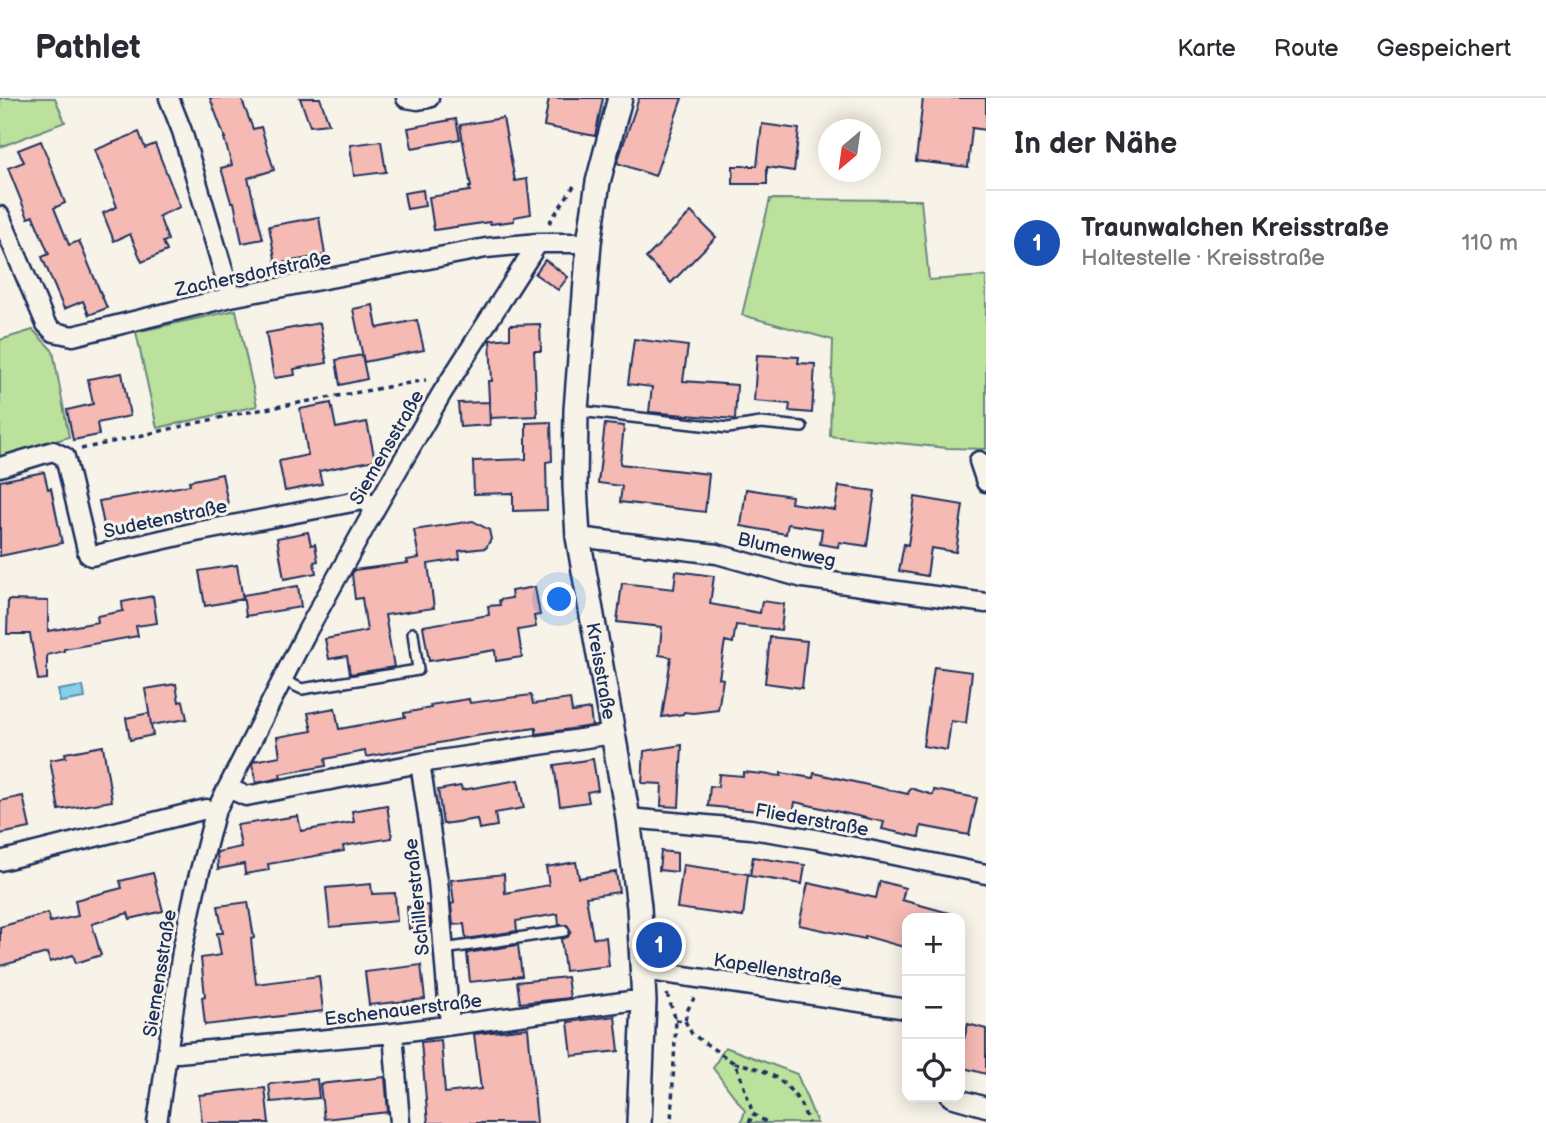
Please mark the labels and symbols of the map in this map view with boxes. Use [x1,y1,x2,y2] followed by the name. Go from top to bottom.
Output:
[818,119,881,182] north arrow
[172,247,333,302] street label: Zachersdorfstraße
[345,386,429,509] street label: Siemensstraße
[101,495,229,544] street label: Sudetenstraße
[735,528,838,573] street label: Blumenweg
[542,582,576,616] your location
[580,621,620,721] street label: Kreisstraße
[753,799,870,842] street label: Fliederstraße
[400,837,435,956] street label: Schillerstraße
[139,908,182,1039] street label: Siemensstraße
[636,919,682,971] pin: 1
[712,949,844,992] street label: Kapellenstraße
[323,989,483,1032] street label: Eschenauerstraße

